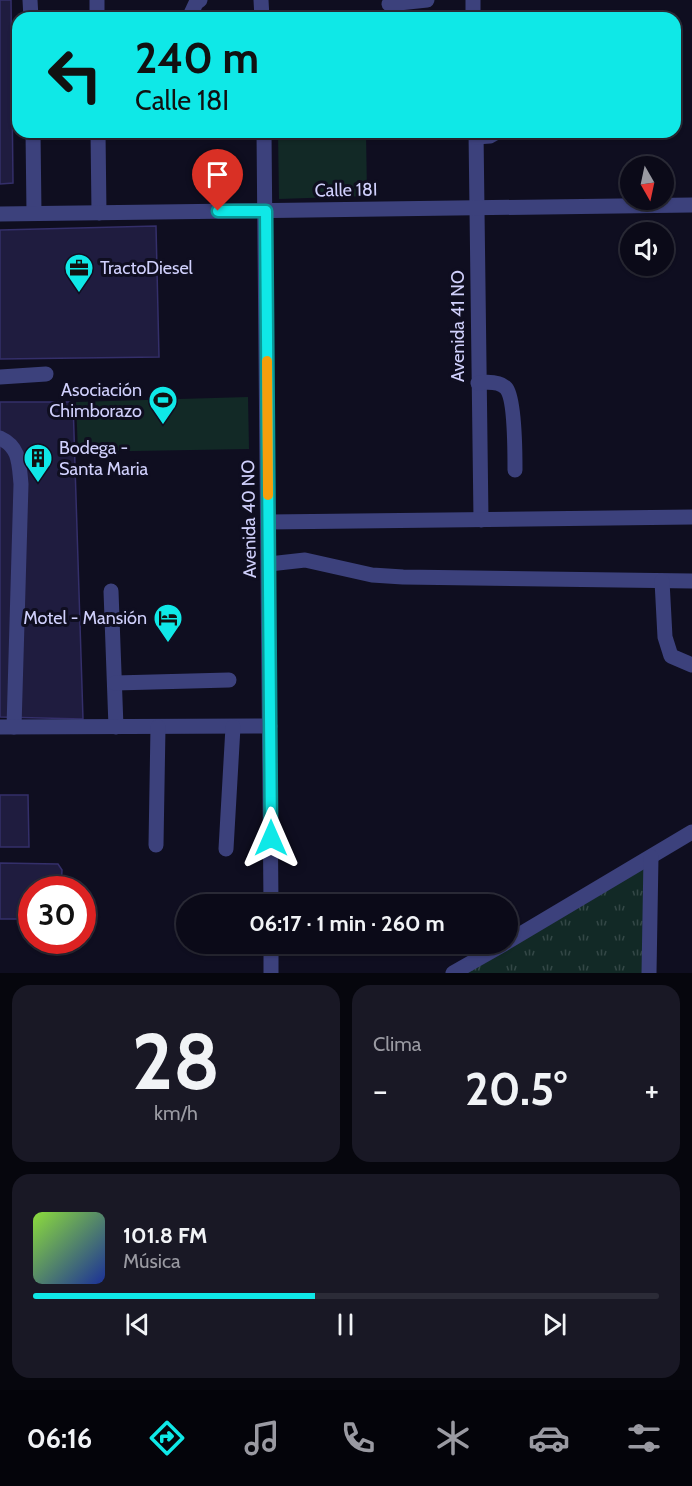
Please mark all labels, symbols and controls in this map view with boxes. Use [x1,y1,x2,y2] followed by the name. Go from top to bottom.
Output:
[135,32,259,84] text: 240 m
[36,36,114,114] icon: left
[135,84,229,117] text: Calle 18I
[192,149,243,211] pin
[620,156,674,210] north arrow
[620,156,674,276] map controls
[201,158,234,191] icon: arrive
[314,178,378,202] street label: Calle 18I
[620,222,674,276] button: sound
[63,252,95,294] office icon: TractoDiesel
[100,257,194,279] place label: TractoDiesel
[447,270,469,382] street label: Avenida 41 NO
[49,379,142,422] place label: Asociación Chimborazo
[147,384,179,426] sports icon: Asociación Chimborazo
[59,437,148,480] place label: Bodega - Santa Maria
[22,442,54,484] building icon: Bodega - Santa Maria
[237,459,261,578] street label: Avenida 40 NO
[152,602,184,644] hotel icon: Motel - Mansión
[23,607,147,629] place label: Motel - Mansión
[239,806,303,870] position arrow
[18,876,96,954] speed limit sign: 30
[249,910,445,937] text: 06:17 · 1 min · 260 m
[132,1014,220,1109] text: 28
[373,1032,421,1056] text: Clima
[465,1062,567,1116] text: 20.5°
[373,1070,388,1110] text: −
[644,1070,659,1110] text: +
[154,1101,198,1125] text: km/h
[123,1222,207,1249] text: 101.8 FM
[123,1249,181,1273] text: Música
[121,1308,154,1341] icon: previous
[329,1308,362,1341] icon: pause
[538,1308,571,1341] icon: next
[146,1417,188,1459] icon: directions
[241,1417,283,1459] icon: music
[337,1417,379,1459] icon: phone
[432,1417,474,1459] icon: climate
[528,1417,570,1459] icon: car
[623,1417,665,1459] icon: filters
[27,1422,92,1455] text: 06:16

